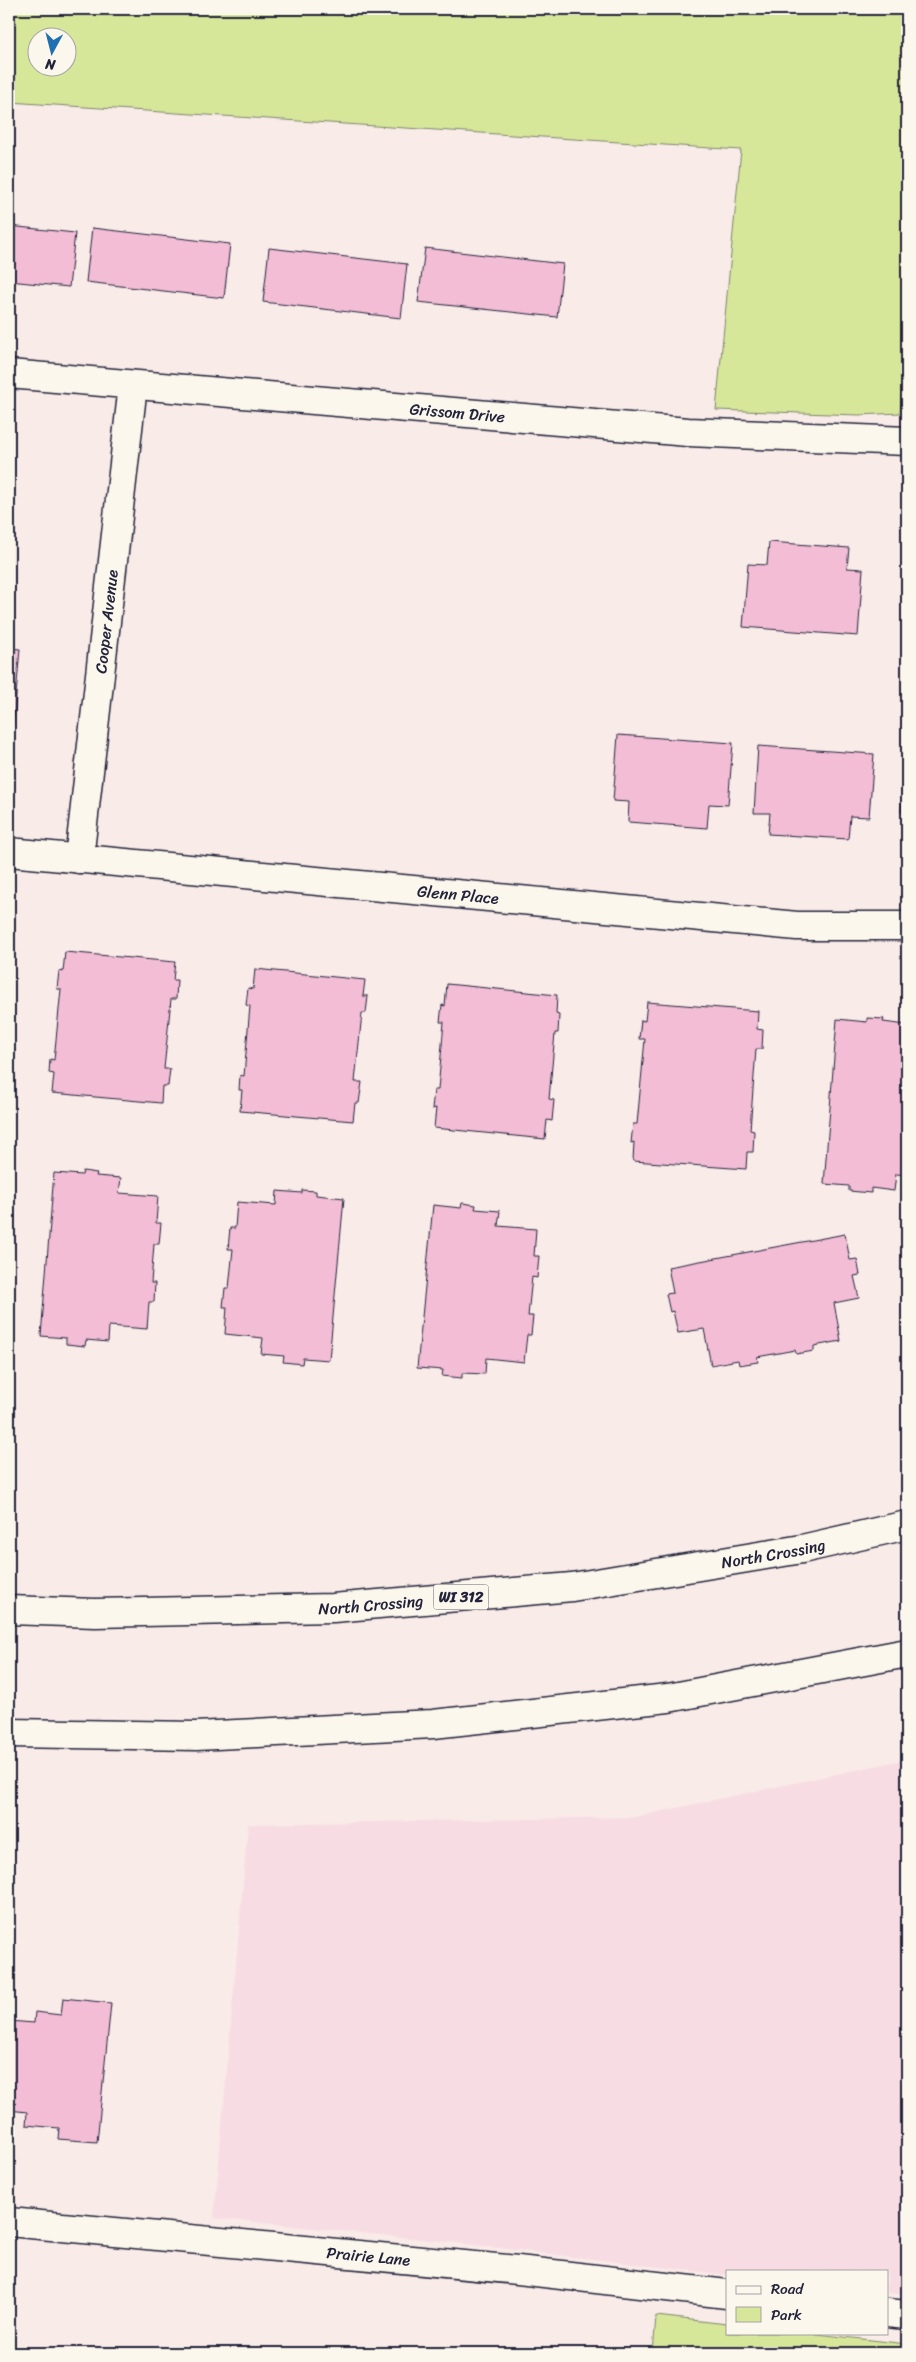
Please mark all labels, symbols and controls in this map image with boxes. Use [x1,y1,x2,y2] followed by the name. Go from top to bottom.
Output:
[28,28,78,78] north arrow
[44,51,58,78] text: N
[408,394,506,431] street label: Grissom Drive
[86,568,127,675] street label: Cooper Avenue
[416,876,500,913] street label: Glenn Place
[719,1530,828,1577] street label: North Crossing
[434,1584,488,1610] road number: WI 312
[318,1586,424,1623] street label: North Crossing
[325,2238,412,2275] street label: Prairie Lane
[726,2270,888,2334] legend
[771,2276,804,2302] text: Road
[771,2302,802,2328] text: Park

